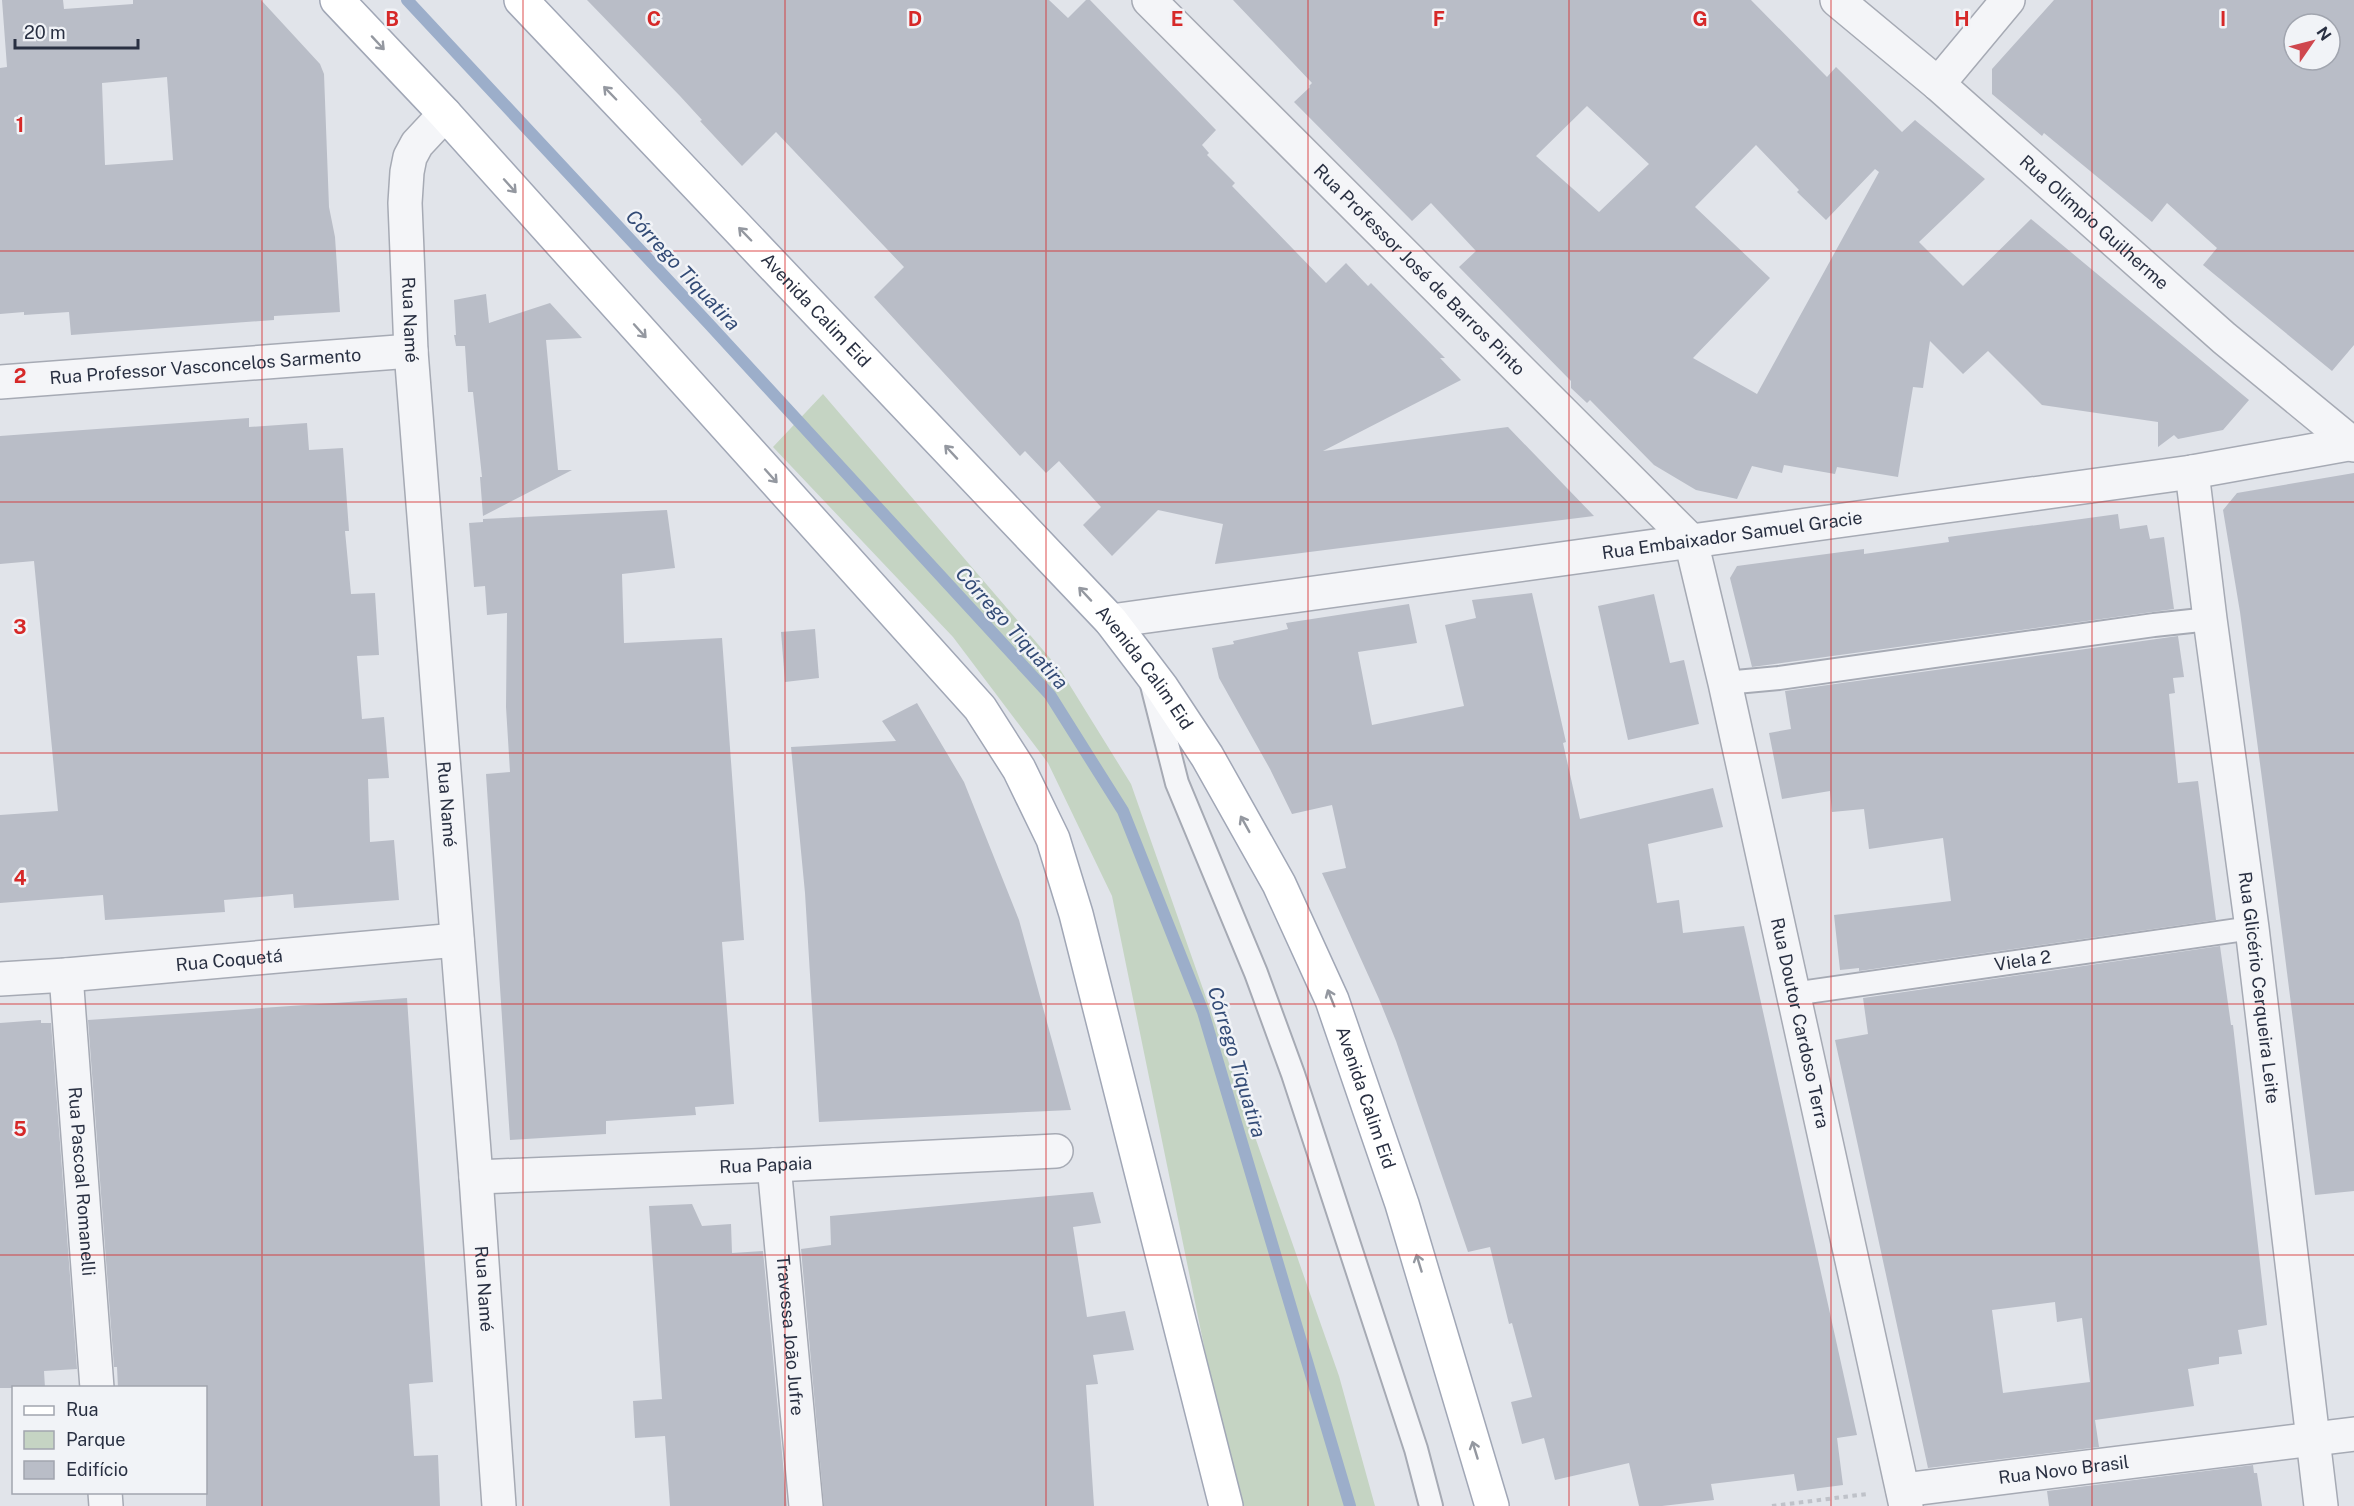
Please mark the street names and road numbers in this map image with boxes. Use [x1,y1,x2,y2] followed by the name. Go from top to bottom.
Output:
[2016,151,2173,294] street label: Rua Olímpio Guilherme
[1310,160,1530,379] street label: Rua Professor José de Barros Pinto
[757,249,875,371] street label: Avenida Calim Eid
[398,276,423,364] street label: Rua Namé
[49,344,362,388] street label: Rua Professor Vasconcelos Sarmento
[1600,507,1864,563] street label: Rua Embaixador Samuel Gracie
[1092,601,1198,733] street label: Avenida Calim Eid
[433,761,461,848] street label: Rua Namé
[2234,870,2284,1105] street label: Rua Glicério Cerqueira Leite
[1767,916,1834,1130] street label: Rua Doutor Cardoso Terra
[175,945,284,975] street label: Rua Coquetá
[1993,946,2052,975] street label: Viela 2
[1332,1024,1400,1171] street label: Avenida Calim Eid
[64,1086,100,1277] street label: Rua Pascoal Romanelli
[719,1152,813,1177] street label: Rua Papaia
[471,1245,498,1333] street label: Rua Namé
[772,1254,808,1416] street label: Travessa João Jufre
[1997,1451,2130,1488] street label: Rua Novo Brasil

